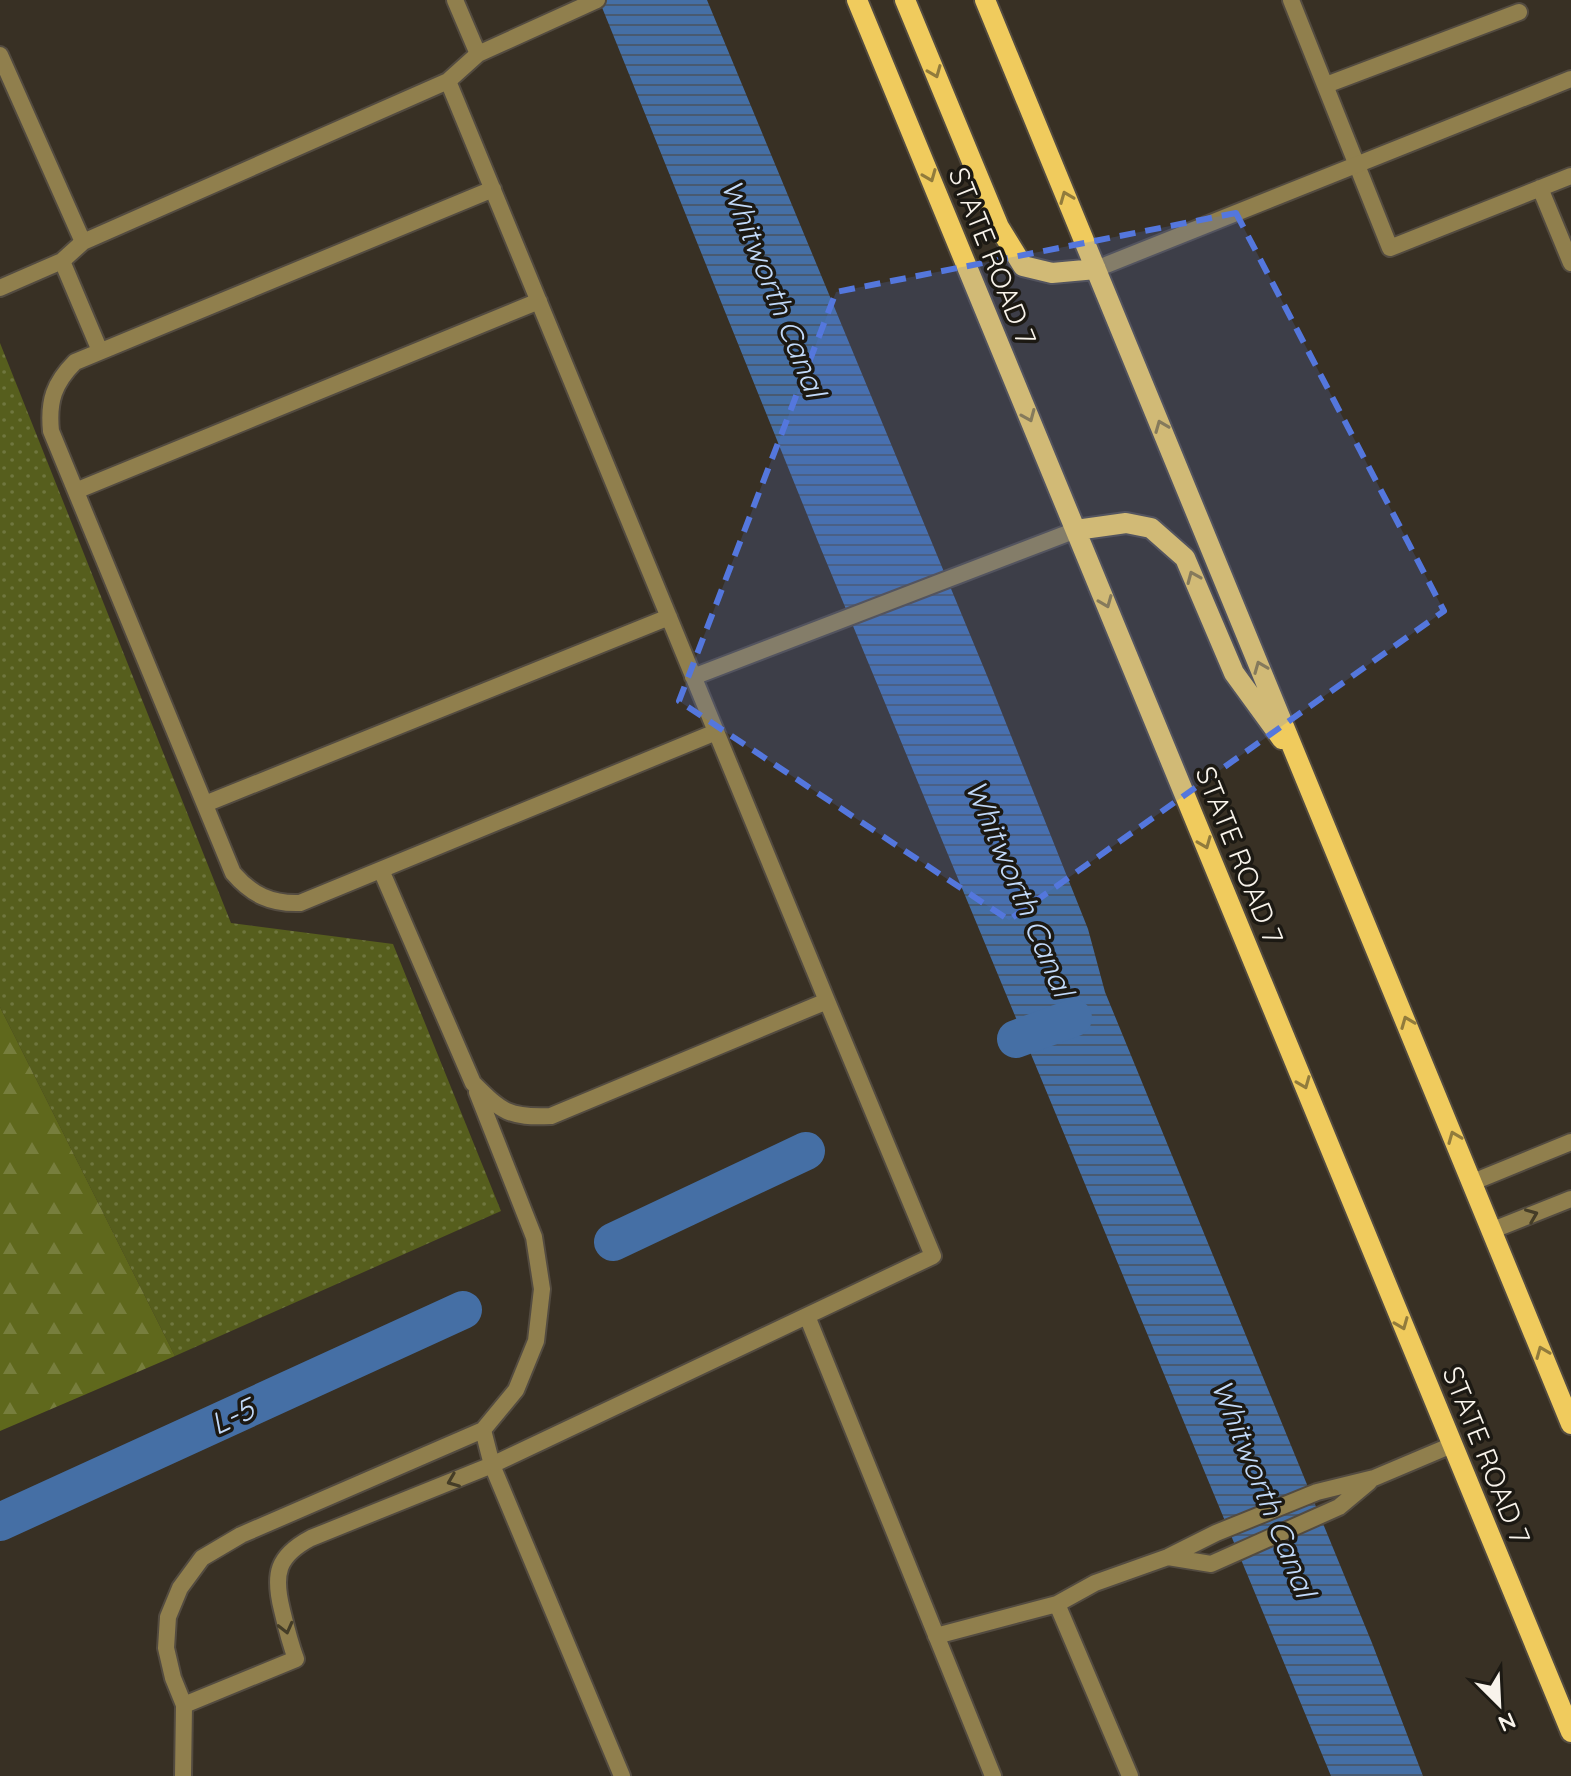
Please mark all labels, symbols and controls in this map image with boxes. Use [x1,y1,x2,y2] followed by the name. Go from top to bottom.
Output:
[925,64,941,78] one-way arrow
[941,162,1045,350] street label: STATE ROAD 7
[920,168,936,182] one-way arrow
[713,173,836,405] water label: Whitworth Canal
[1060,191,1076,205] one-way arrow
[1019,409,1036,423] one-way arrow
[1154,420,1171,434] one-way arrow
[1186,571,1202,585] one-way arrow
[1096,594,1113,608] one-way arrow
[1253,661,1270,675] one-way arrow
[1188,761,1292,949] street label: STATE ROAD 7
[957,774,1084,1005] water label: Whitworth Canal
[1195,835,1211,849] one-way arrow
[1401,1016,1417,1031] one-way arrow
[1294,1075,1310,1089] one-way arrow
[1448,1131,1464,1145] one-way arrow
[1524,1208,1538,1224] one-way arrow
[1393,1316,1409,1330] one-way arrow
[1535,1346,1552,1360] one-way arrow
[1435,1361,1539,1549] street label: STATE ROAD 7
[1203,1373,1326,1605] water label: Whitworth Canal
[204,1388,263,1443] water label: L-5
[447,1471,461,1488] one-way arrow
[277,1621,294,1634] one-way arrow
[1459,1664,1539,1744] north arrow
[1494,1706,1520,1738] text: N

